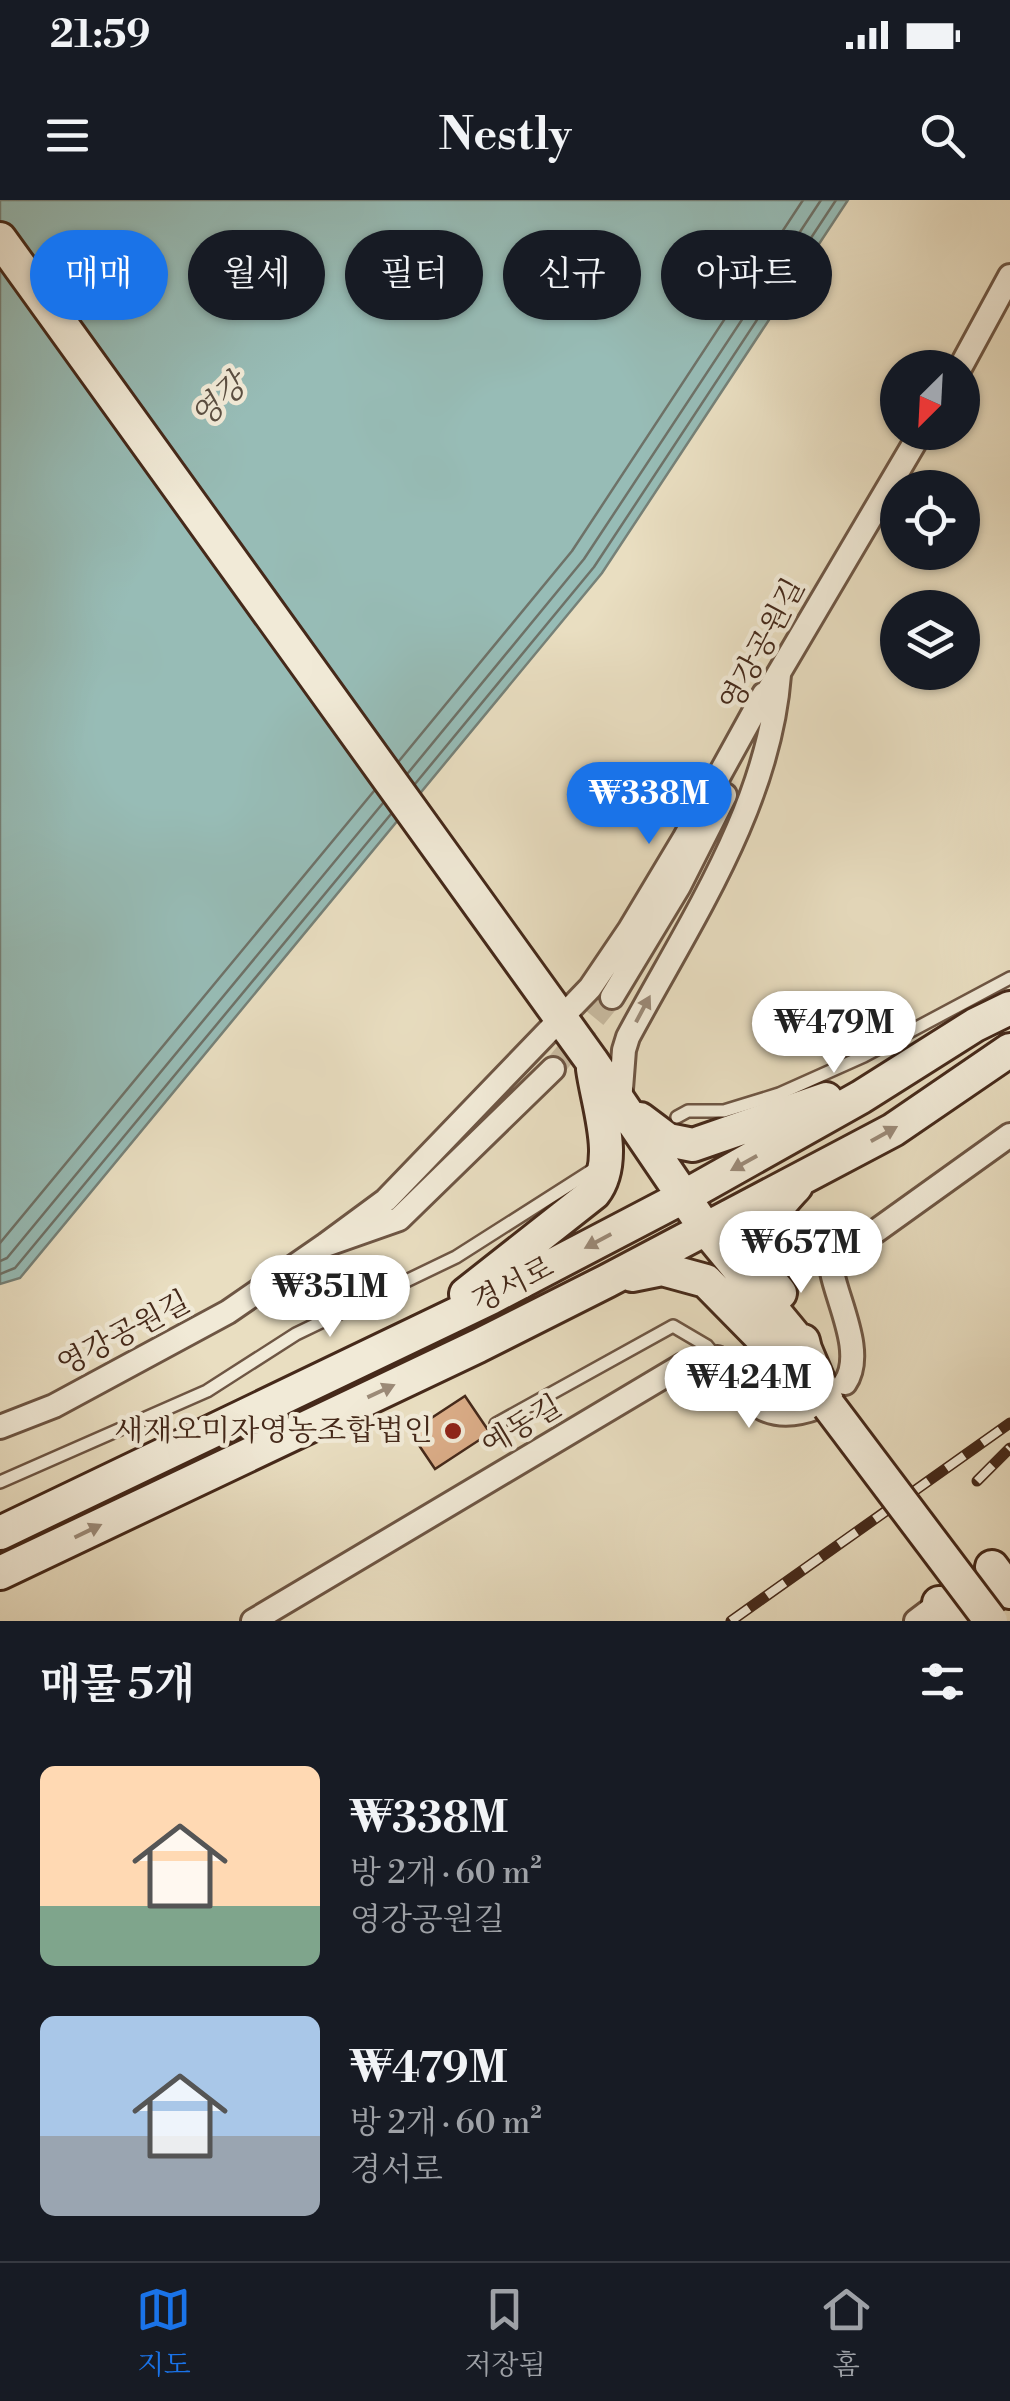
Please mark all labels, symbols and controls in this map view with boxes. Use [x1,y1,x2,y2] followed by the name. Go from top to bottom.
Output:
[50,12,150,59] text: 21:59
[438,107,572,164] text: Nestly
[40,108,95,163] icon: menu
[915,108,970,163] icon: search
[30,230,168,320] chip: 매매
[188,230,325,320] chip: 월세
[345,230,483,320] chip: 필터
[503,230,641,320] chip: 신규
[661,230,832,320] chip: 아파트
[880,350,980,450] north arrow
[880,350,980,690] map controls
[183,362,258,437] water label: 영강
[880,470,980,570] button: locate
[712,572,814,718] street label: 영강공원길
[880,590,980,690] button: layers
[579,762,719,847] pin: ₩338M
[589,774,709,814] text: ₩338M
[764,991,904,1076] pin: ₩479M
[634,995,651,1024] one-way arrow
[774,1003,894,1043] text: ₩479M
[870,1126,898,1144] one-way arrow
[730,1153,758,1171] one-way arrow
[731,1211,871,1296] pin: ₩657M
[741,1223,861,1263] text: ₩657M
[584,1233,613,1250] one-way arrow
[466,1248,560,1322] street label: 경서로
[260,1255,400,1340] pin: ₩351M
[272,1267,388,1307] text: ₩351M
[51,1283,197,1385] street label: 영강공원길
[679,1346,819,1431] pin: ₩424M
[687,1358,811,1398] text: ₩424M
[367,1383,396,1400] one-way arrow
[475,1387,569,1465] street label: 예동길
[114,1412,433,1450] place label: 새재오미자영농조합법인
[442,1420,464,1442] marker: 새재오미자영농조합법인
[74,1523,103,1540] one-way arrow
[915,1654,970,1709] icon: filters
[40,1659,194,1712] text: 매물 5개
[350,1793,508,1846] text: ₩338M
[120,1806,240,1926] icon: home
[350,1853,542,1893] text: 방 2개 · 60 m²
[350,1900,505,1940] text: 영강공원길
[350,2043,508,2096] text: ₩479M
[120,2056,240,2176] icon: home
[350,2103,542,2143] text: 방 2개 · 60 m²
[350,2150,443,2190] text: 경서로
[136,2282,191,2383] tab: 지도
[464,2282,546,2383] tab: 저장됨
[819,2282,874,2383] tab: 홈

